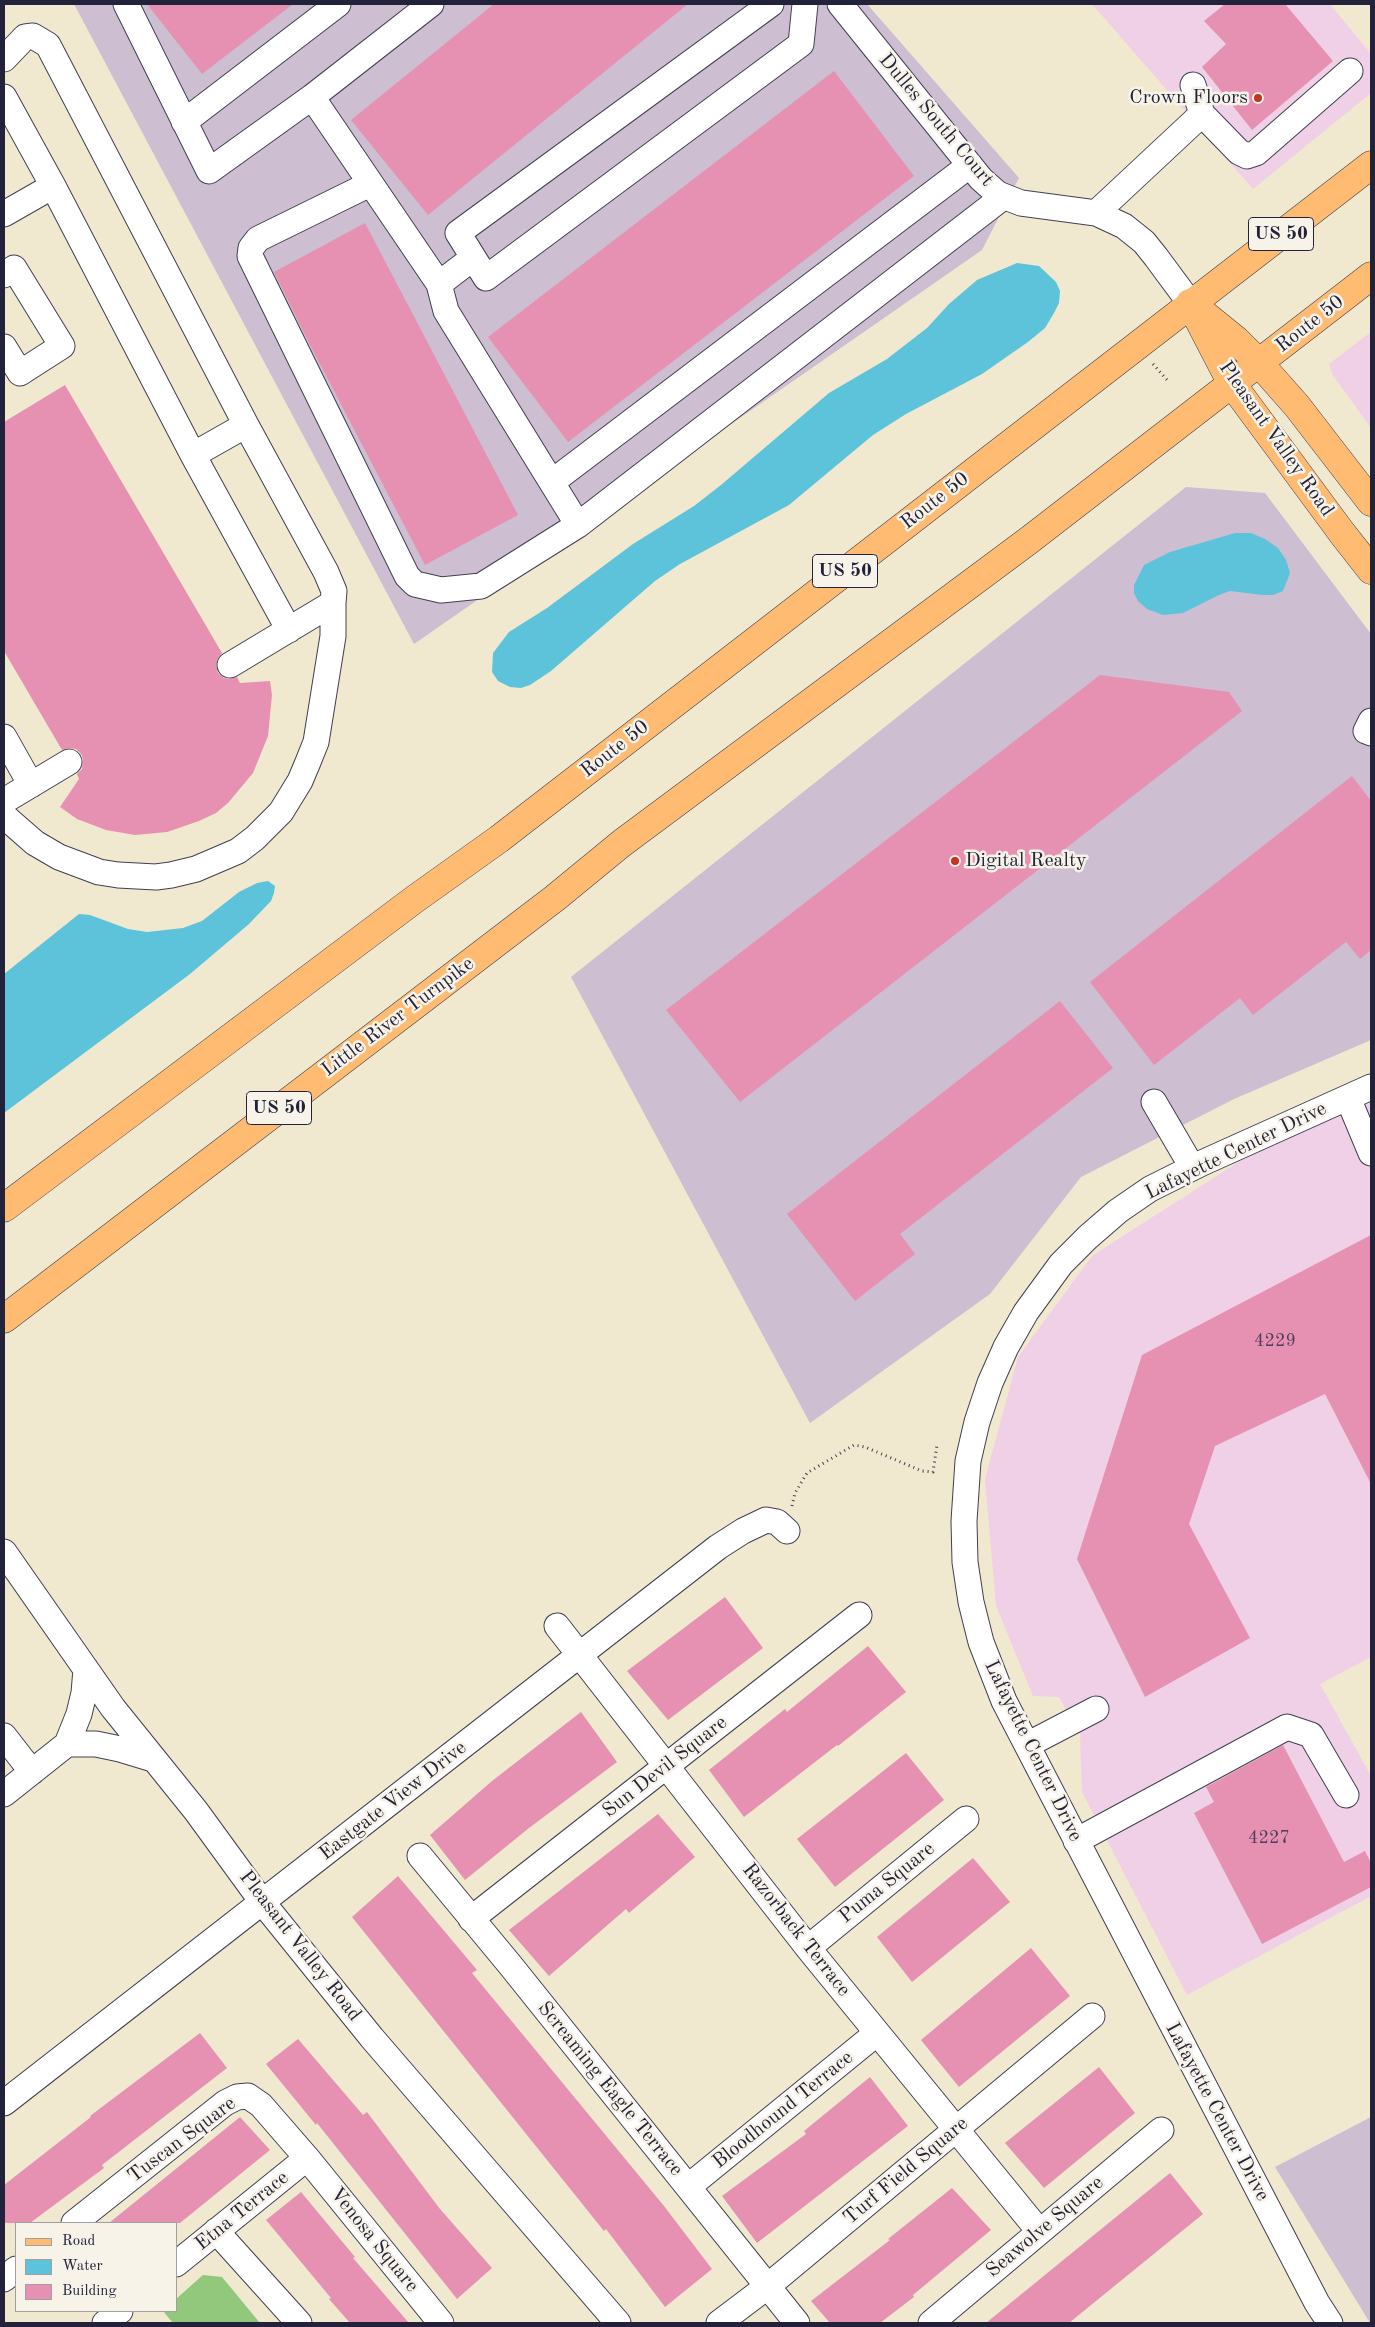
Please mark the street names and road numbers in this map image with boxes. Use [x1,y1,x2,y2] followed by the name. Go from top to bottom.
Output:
[873,49,999,191] street label: Dulles South Court
[1248,218,1314,250] road number: US 50
[1271,290,1349,358] street label: Route 50
[1213,357,1339,521] street label: Pleasant Valley Road
[896,467,974,535] street label: Route 50
[812,554,878,588] road number: US 50
[576,715,654,783] street label: Route 50
[317,952,479,1082] street label: Little River Turnpike
[246,1092,312,1124] road number: US 50
[1142,1097,1330,1205] street label: Lafayette Center Drive
[979,1657,1087,1845] street label: Lafayette Center Drive
[598,1711,732,1823] street label: Sun Devil Square
[315,1736,471,1866] street label: Eastgate View Drive
[834,1837,940,1929] street label: Puma Square
[737,1859,855,2001] street label: Razorback Terrace
[234,1866,366,2026] street label: Pleasant Valley Road
[532,1997,688,2181] street label: Screaming Eagle Terrace
[1160,2019,1274,2205] street label: Lafayette Center Drive
[708,2046,858,2174] street label: Bloodhound Terrace
[123,2092,241,2188] street label: Tuscan Square
[839,2112,973,2230] street label: Turf Field Square
[190,2166,294,2256] street label: Etna Terrace
[981,2171,1109,2283] street label: Seawolve Square
[324,2183,424,2297] street label: Venosa Square

